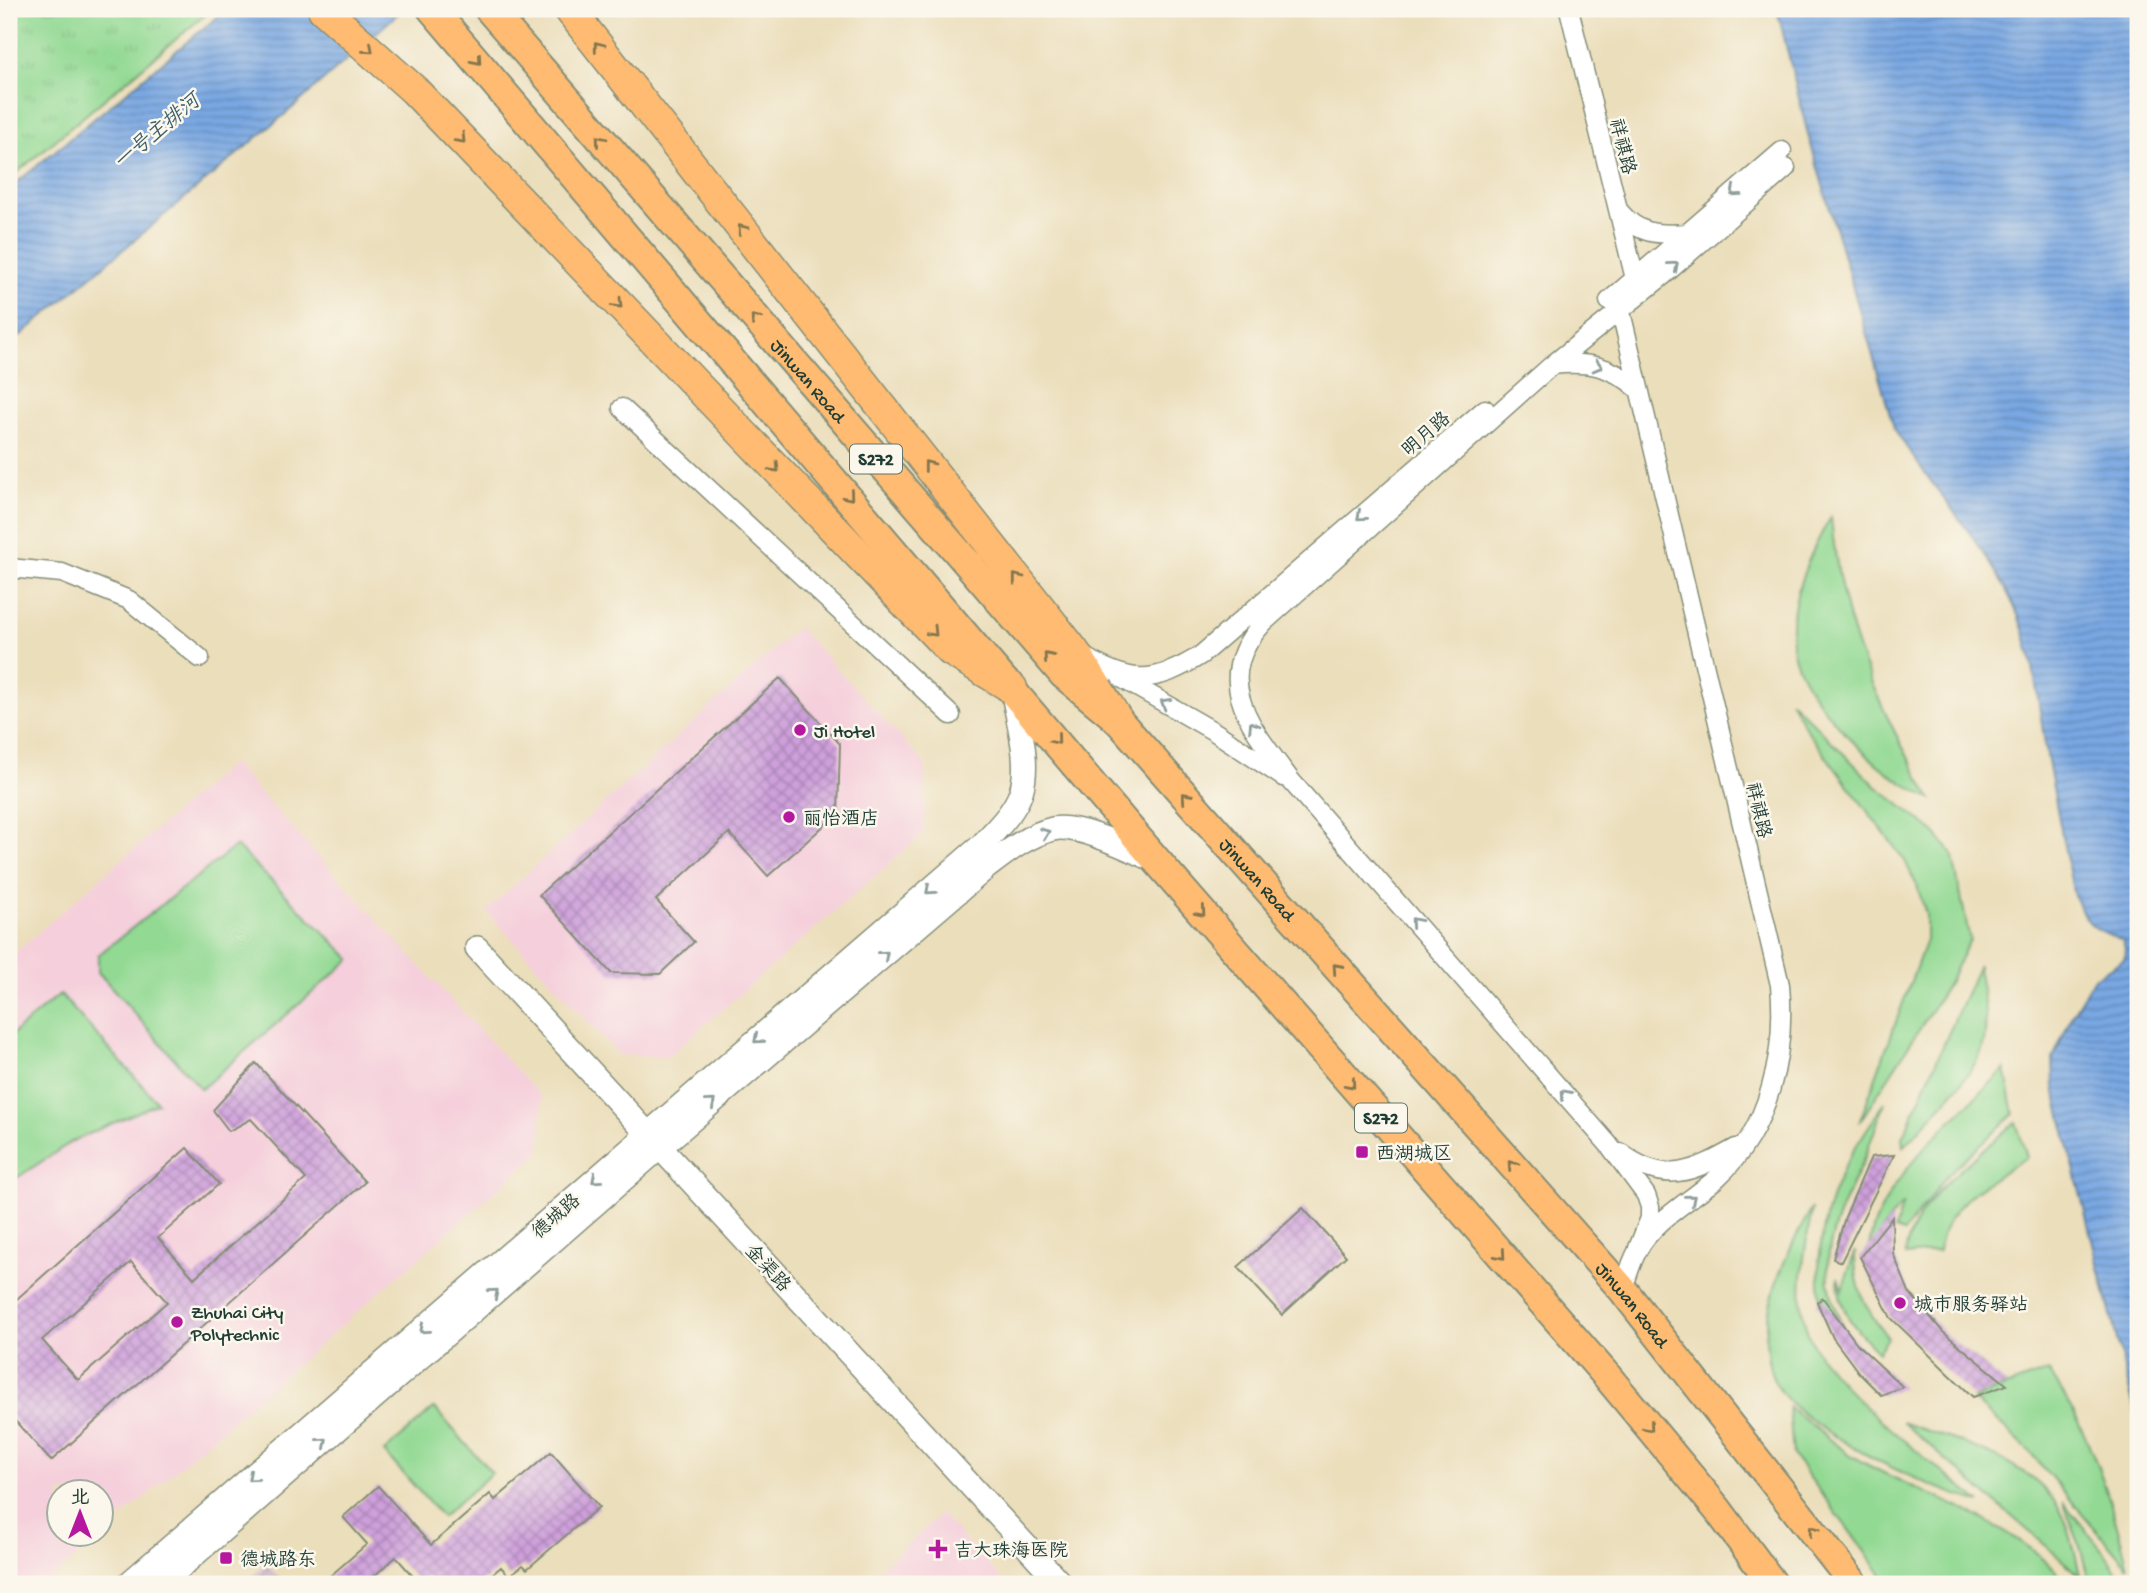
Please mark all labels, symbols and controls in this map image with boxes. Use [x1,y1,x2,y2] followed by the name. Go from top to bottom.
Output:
[360,41,373,53] one-way arrow
[593,41,606,53] one-way arrow
[469,52,481,65] one-way arrow
[109,87,209,177] water label: 一号主排河
[1603,116,1640,177] street label: 祥祺路
[452,131,465,144] one-way arrow
[596,135,608,148] one-way arrow
[1730,184,1743,196] one-way arrow
[737,224,750,237] one-way arrow
[1666,262,1679,274] one-way arrow
[610,296,622,309] one-way arrow
[750,314,763,327] one-way arrow
[764,335,850,430] street label: Jinwan Road
[1591,357,1603,372] one-way arrow
[1398,408,1456,463] street label: 明月路
[850,444,902,474] road number: S272
[767,460,780,473] one-way arrow
[924,461,936,474] one-way arrow
[841,488,853,501] one-way arrow
[1356,508,1369,520] one-way arrow
[1012,573,1025,586] one-way arrow
[925,624,938,637] one-way arrow
[1044,653,1056,666] one-way arrow
[1160,699,1173,712] one-way arrow
[1248,721,1261,734] one-way arrow
[792,722,808,738] marker: Ji Hotel
[814,722,875,745] place label: Ji Hotel
[1048,732,1060,745] one-way arrow
[1739,780,1775,841] street label: 祥祺路
[1182,793,1195,806] one-way arrow
[803,808,879,832] place label: 丽怡酒店
[781,809,797,825] marker: 丽怡酒店
[1039,827,1051,841] one-way arrow
[1213,835,1300,929] street label: Jinwan Road
[925,882,938,894] one-way arrow
[1193,904,1205,917] one-way arrow
[1411,918,1423,931] one-way arrow
[875,951,888,963] one-way arrow
[1333,963,1345,976] one-way arrow
[753,1031,766,1043] one-way arrow
[1343,1075,1355,1088] one-way arrow
[1561,1089,1573,1102] one-way arrow
[703,1099,716,1111] one-way arrow
[1355,1104,1407,1133] road number: S272
[1376,1143,1452,1167] place label: 西湖城区
[1354,1144,1370,1160] marker: 西湖城区
[1508,1161,1521,1174] one-way arrow
[591,1171,604,1183] one-way arrow
[528,1190,586,1245] street label: 德城路
[1684,1194,1696,1207] one-way arrow
[739,1240,795,1298] street label: 金渠路
[1493,1247,1505,1260] one-way arrow
[1589,1259,1673,1355] street label: Jinwan Road
[486,1288,499,1301] one-way arrow
[1914,1294,2028,1318] place label: 城市服务驿站
[1892,1295,1908,1311] marker: 城市服务驿站
[190,1303,284,1348] place label: Zhuhai City Polytechnic
[169,1314,185,1330] marker: Zhuhai City Polytechnic
[419,1320,432,1333] one-way arrow
[1641,1419,1653,1432] one-way arrow
[315,1438,328,1450] one-way arrow
[247,1469,260,1481] one-way arrow
[46,1478,116,1548] north arrow
[70,1488,90,1511] text: 北
[1809,1525,1821,1538] one-way arrow
[928,1539,948,1559] marker: 吉大珠海医院
[954,1540,1068,1564] place label: 吉大珠海医院
[240,1549,316,1573] place label: 德城路东
[218,1550,234,1566] marker: 德城路东

